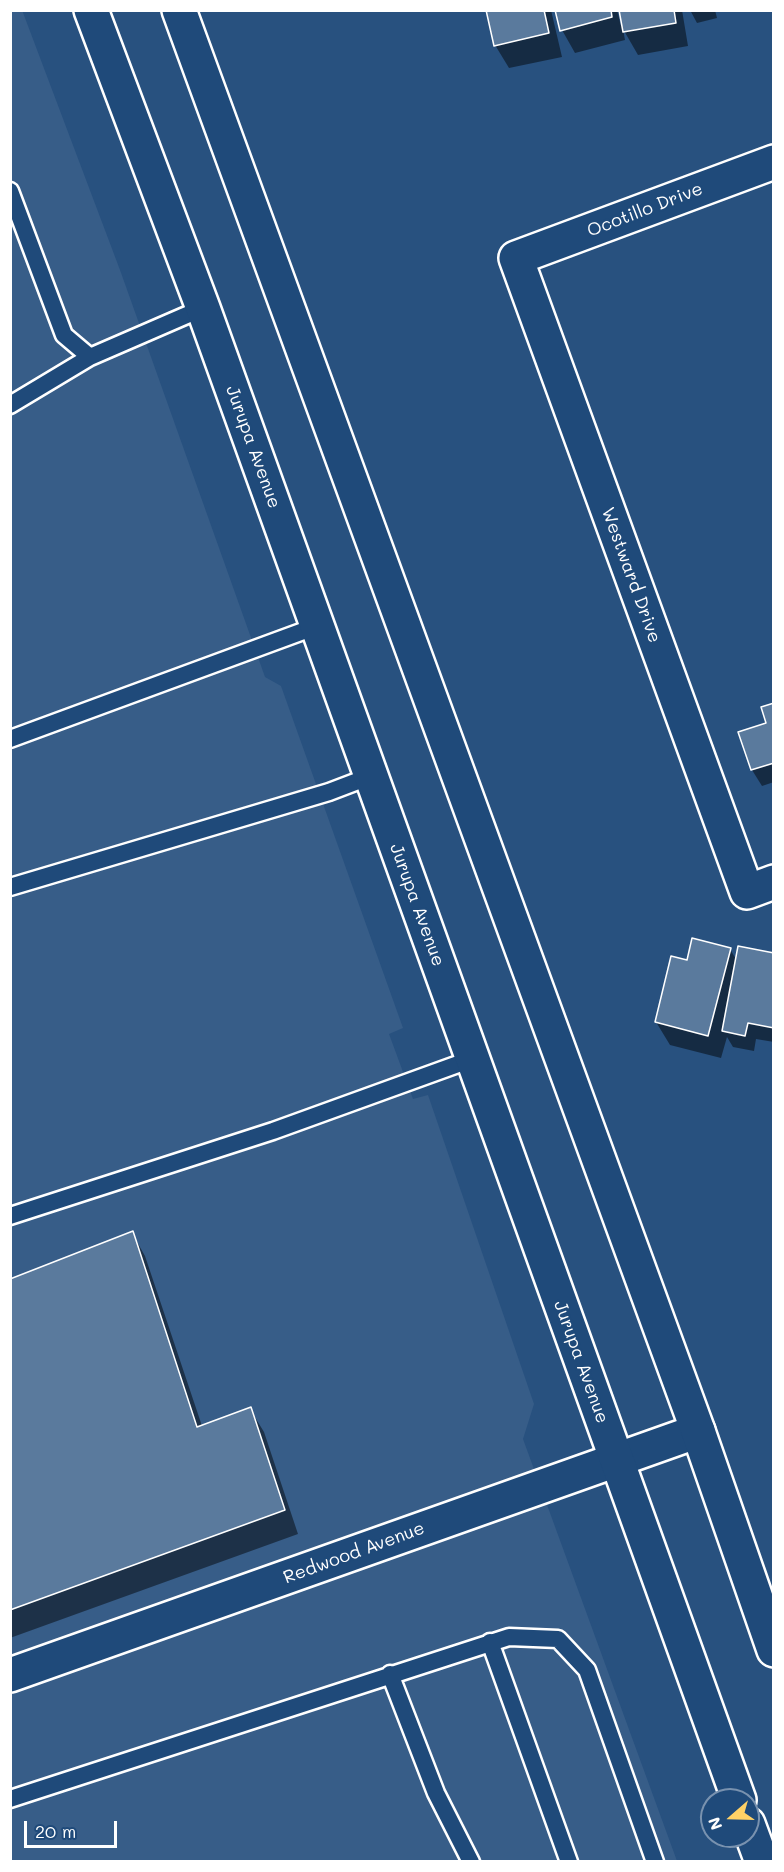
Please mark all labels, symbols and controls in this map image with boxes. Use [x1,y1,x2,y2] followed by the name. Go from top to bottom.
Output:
[584,178,706,242] street label: Ocotillo Drive
[221,383,285,511] street label: Jurupa Avenue
[596,504,666,646] street label: Westward Drive
[385,841,449,969] street label: Jurupa Avenue
[549,1298,613,1426] street label: Jurupa Avenue
[280,1517,428,1589] street label: Redwood Avenue
[700,1788,760,1848] north arrow
[27,1809,120,1847] scale bar
[703,1814,726,1833] text: N
[35,1819,76,1843] text: 20 m

